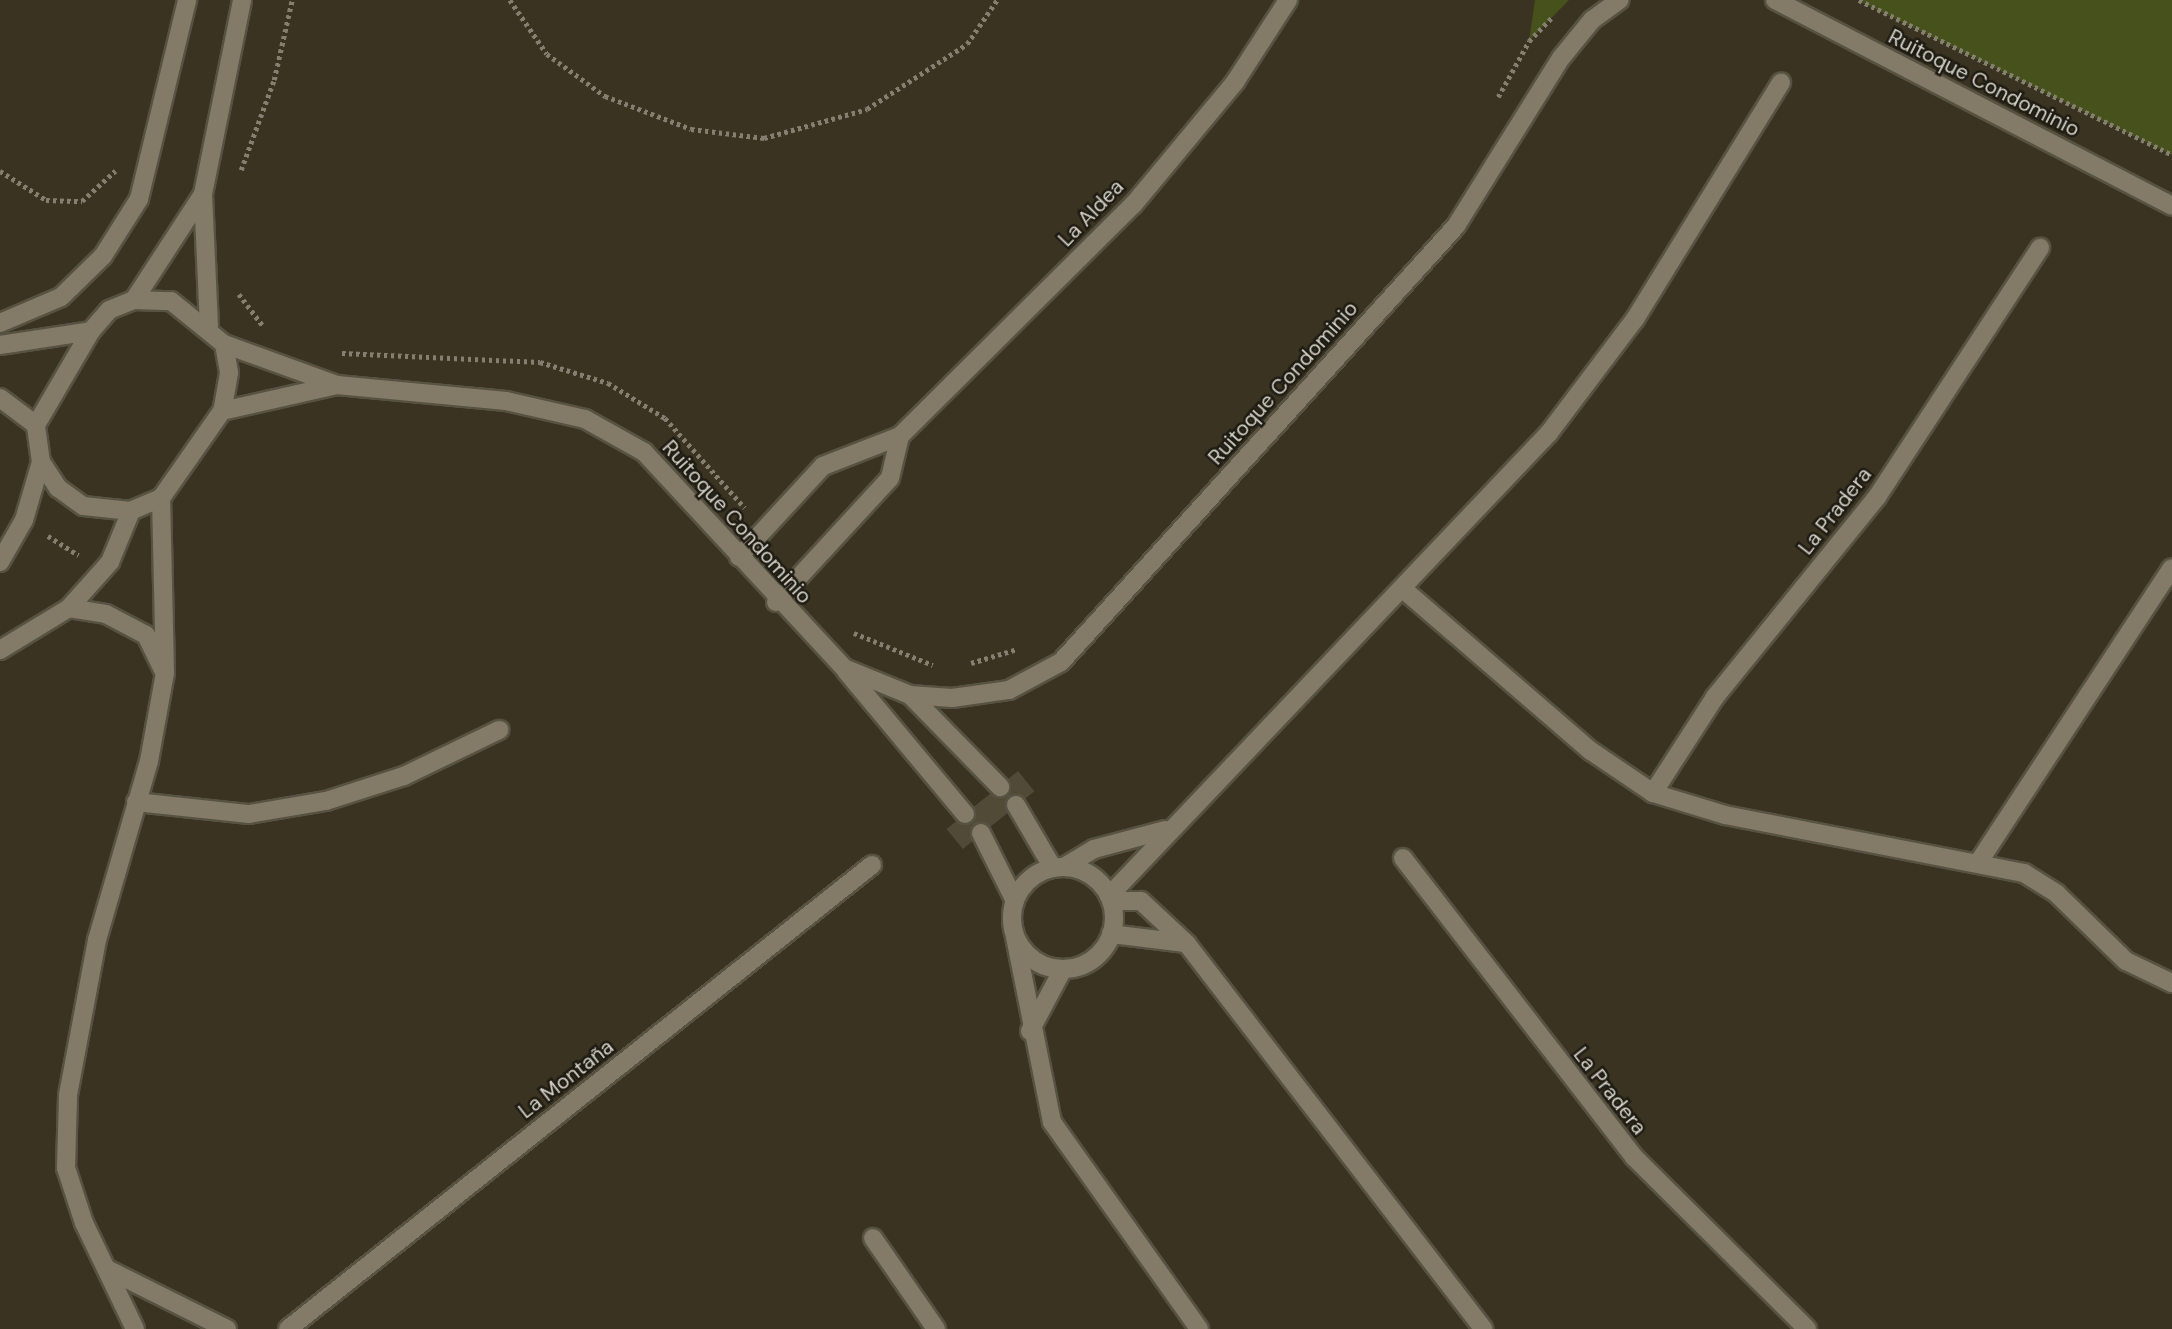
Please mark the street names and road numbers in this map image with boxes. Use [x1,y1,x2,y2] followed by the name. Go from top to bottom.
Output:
[1884,24,2084,142] street label: Ruitoque Condominio
[1053,174,1129,252] street label: La Aldea
[1203,296,1363,470] street label: Ruitoque Condominio
[657,435,817,609] street label: Ruitoque Condominio
[1793,462,1877,560] street label: La Pradera
[514,1034,618,1124] street label: La Montaña
[1568,1042,1652,1140] street label: La Pradera

